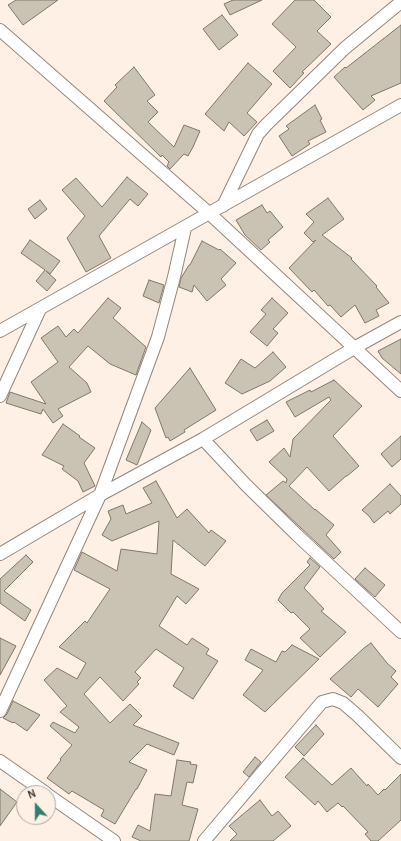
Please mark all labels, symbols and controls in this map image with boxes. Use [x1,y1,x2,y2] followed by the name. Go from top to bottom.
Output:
[16,785,56,825] north arrow
[26,787,38,802] text: N

